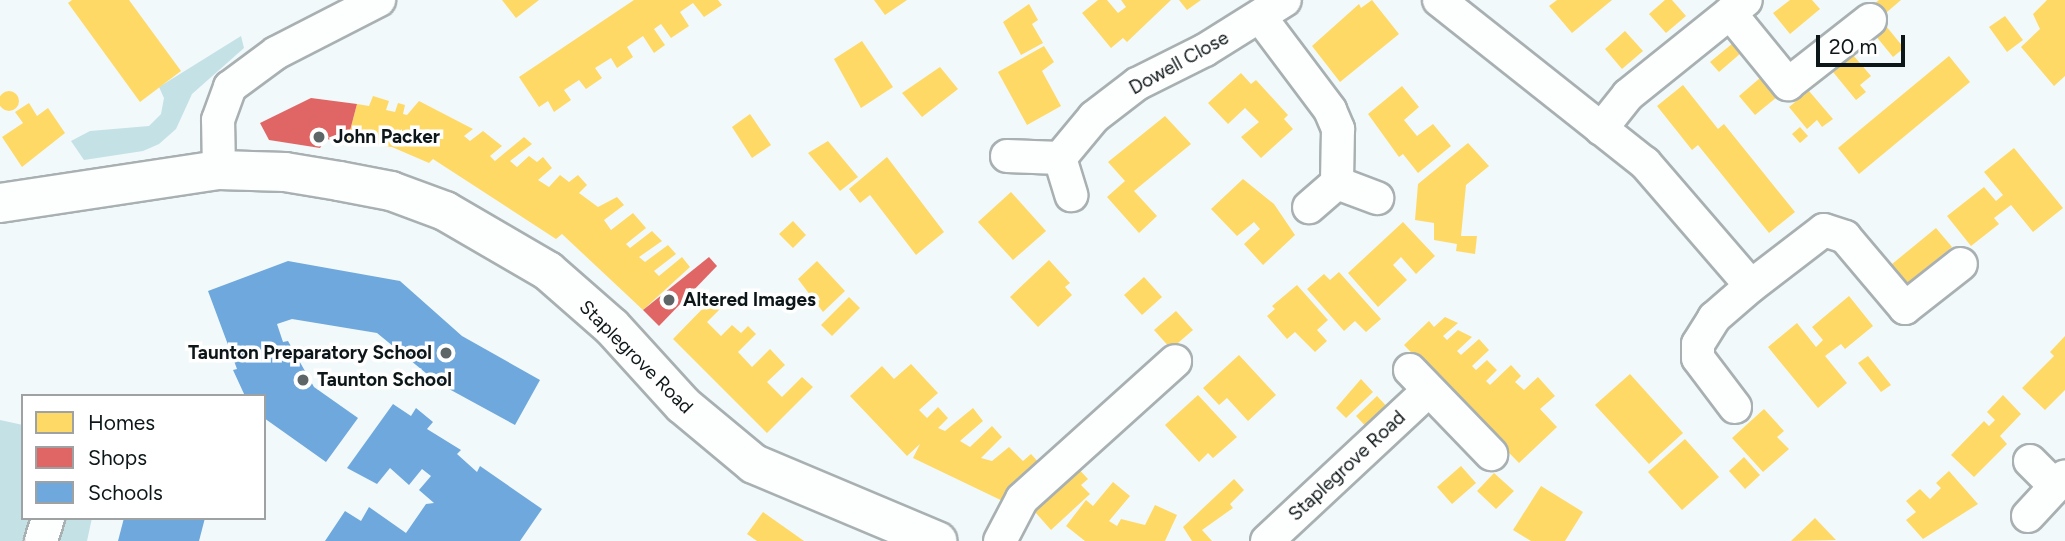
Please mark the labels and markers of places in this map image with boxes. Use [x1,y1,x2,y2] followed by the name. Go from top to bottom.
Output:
[333,126,440,148] place label: John Packer
[311,129,327,145] marker: John Packer
[683,289,816,311] place label: Altered Images
[661,292,677,308] marker: Altered Images
[188,342,432,364] place label: Taunton Preparatory School
[438,345,454,361] marker: Taunton Preparatory School
[317,369,452,391] place label: Taunton School
[295,372,311,388] marker: Taunton School

